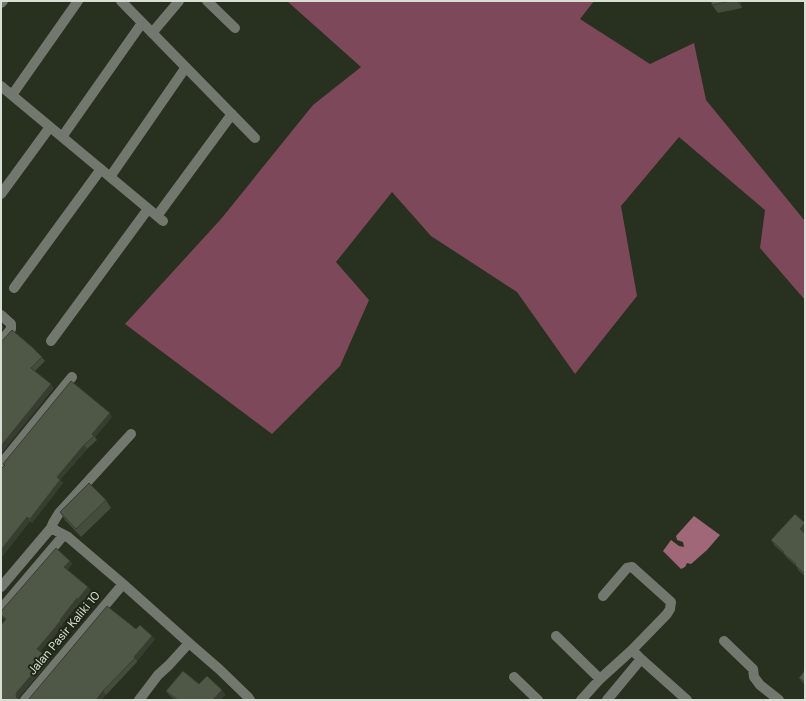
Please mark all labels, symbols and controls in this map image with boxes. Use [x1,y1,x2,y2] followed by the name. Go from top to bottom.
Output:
[24,588,104,678] street label: Jalan Pasir Kaliki 10

